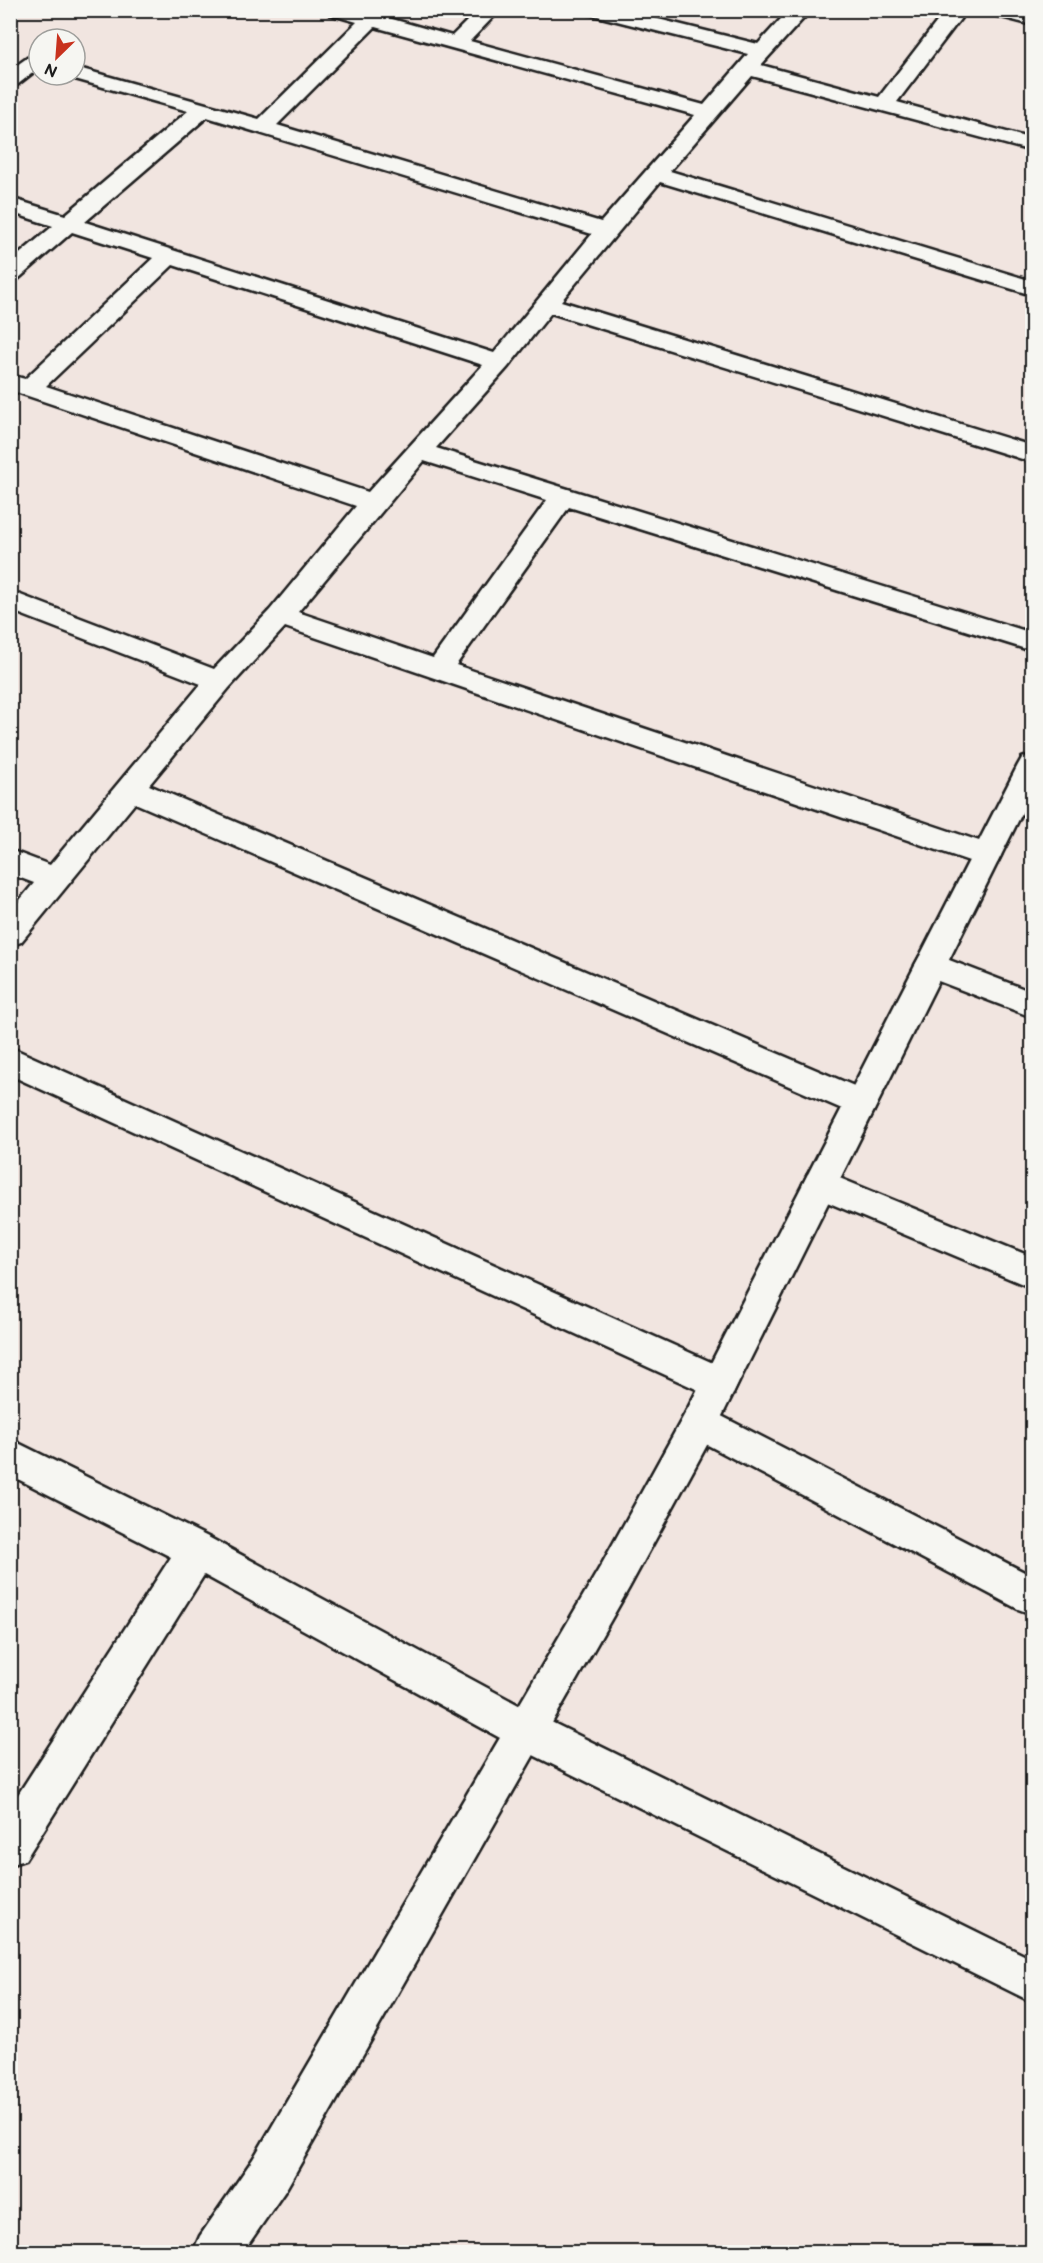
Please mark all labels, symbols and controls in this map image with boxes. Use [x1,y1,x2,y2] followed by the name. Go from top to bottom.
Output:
[27,27,87,87] north arrow
[42,58,61,80] text: N

